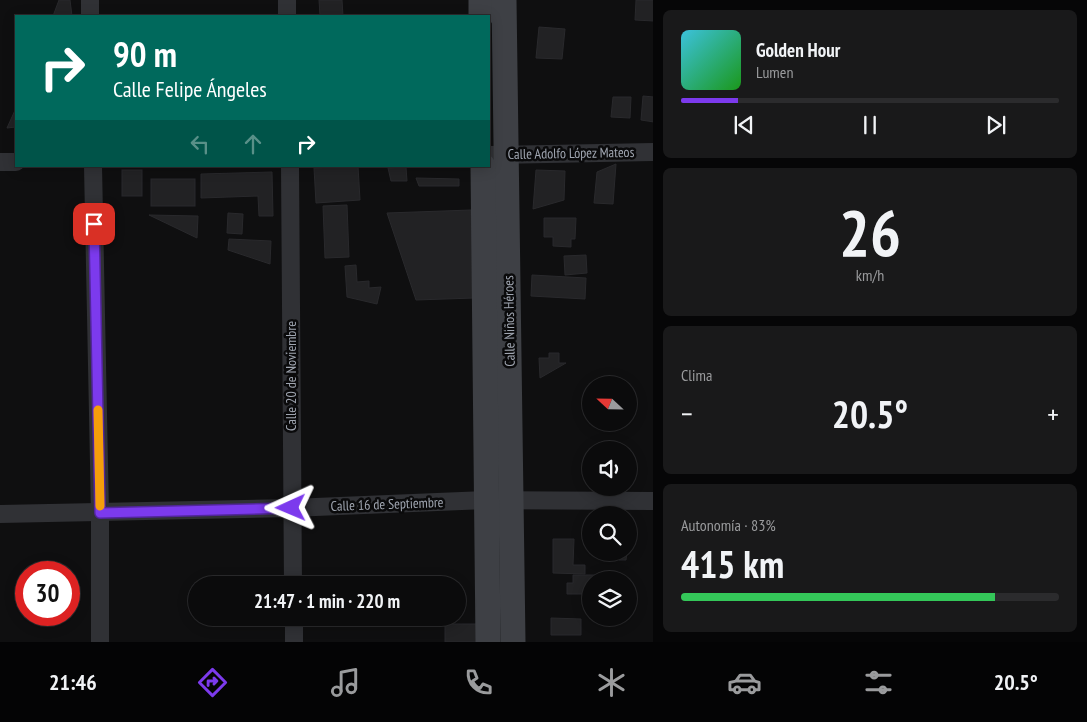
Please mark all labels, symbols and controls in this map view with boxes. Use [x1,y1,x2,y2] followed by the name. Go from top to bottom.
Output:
[113,31,177,77] text: 90 m
[30,35,95,100] icon: right
[756,38,840,62] text: Golden Hour
[756,62,793,82] text: Lumen
[113,75,267,103] text: Calle Felipe Ángeles
[730,111,758,139] icon: previous
[856,111,884,139] icon: pause
[982,111,1010,139] icon: next
[186,130,214,158] icon: left
[239,130,267,158] icon: ahead
[292,130,320,158] icon: right
[508,143,635,163] street label: Calle Adolfo López Mateos
[839,190,901,274] text: 26
[73,203,115,245] pin
[80,210,108,238] icon: arrive
[856,265,884,285] text: km/h
[499,275,519,367] street label: Calle Niños Héroes
[282,321,300,431] street label: Calle 20 de Noviembre
[681,365,712,385] text: Clima
[582,376,638,431] north arrow
[582,376,637,626] map controls
[832,389,908,438] text: 20.5°
[681,395,693,432] text: −
[1047,395,1059,432] text: +
[582,441,637,496] button: sound
[264,481,316,533] position arrow
[330,493,444,515] street label: Calle 16 de Septiembre
[582,506,637,561] button: search
[681,515,776,535] text: Autonomía · 83%
[681,539,784,588] text: 415 km
[15,561,80,626] speed limit sign: 30
[582,571,637,626] button: layers
[254,589,400,613] text: 21:47 · 1 min · 220 m
[195,665,230,700] icon: directions
[328,665,363,700] icon: music
[461,665,496,700] icon: phone
[594,665,629,700] icon: climate
[727,665,762,700] icon: car
[861,665,896,700] icon: filters
[49,668,97,696] text: 21:46
[994,668,1038,696] text: 20.5°

